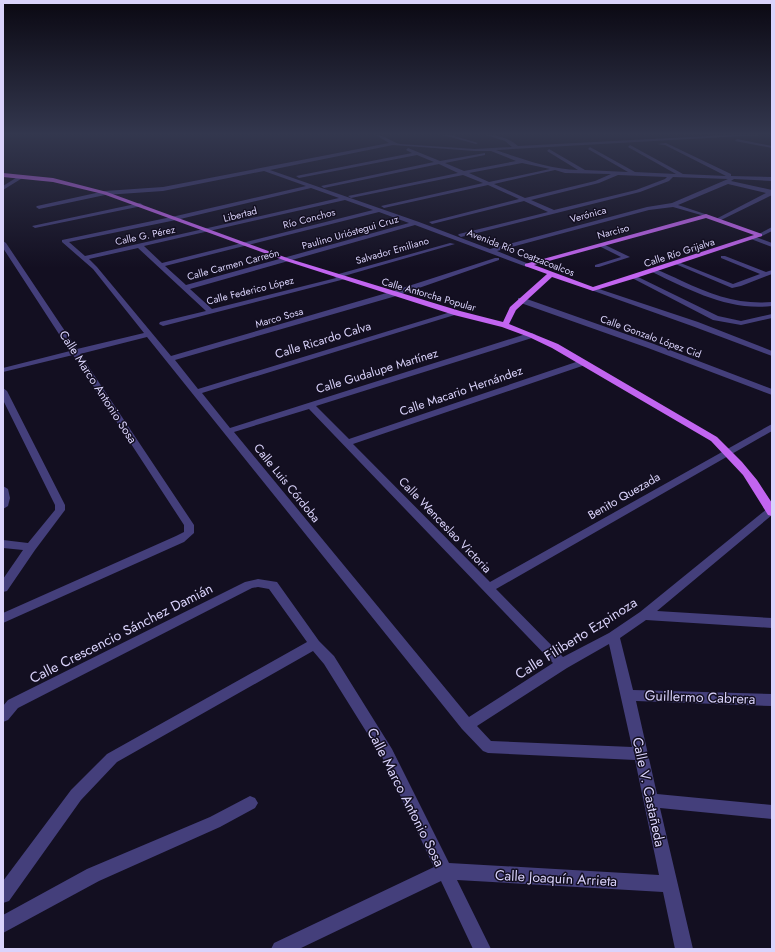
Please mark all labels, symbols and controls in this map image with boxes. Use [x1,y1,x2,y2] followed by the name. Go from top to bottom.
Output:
[568,202,608,227] street label: Verónica
[222,203,259,226] street label: Libertad
[281,204,337,233] street label: Río Conchos
[300,211,401,253] street label: Paulino Urióstegui Cruz
[595,220,631,243] street label: Narciso
[114,222,177,249] street label: Calle G. Pérez
[465,225,577,280] street label: Avenida Río Coatzacoalcos
[354,233,431,268] street label: Salvador Emiliano
[642,234,717,271] street label: Calle Río Grijalva
[185,245,281,284] street label: Calle Carmen Carreón
[205,272,296,309] street label: Calle Federico López
[380,274,478,315] street label: Calle Antorcha Popular
[253,303,305,331] street label: Marco Sosa
[598,311,703,362] street label: Calle Gonzalo López Cid
[273,317,373,363] street label: Calle Ricardo Calva
[55,327,141,447] street label: Calle Marco Antonio Sosa
[314,344,441,398] street label: Calle Gudalupe Martínez
[397,361,526,421] street label: Calle Macario Hernández
[249,440,325,527] street label: Calle Luis Córdoba
[584,468,664,524] street label: Benito Quezada
[394,473,496,577] street label: Calle Wenceslao Victoria
[26,578,216,688] street label: Calle Crescencio Sánchez Damián
[511,592,641,684] street label: Calle Filiberto Ezpinoza
[644,685,756,709] street label: Guillermo Cabrera
[362,724,450,870] street label: Calle Marco Antonio Sosa
[628,735,670,849] street label: Calle V. Castañeda
[494,865,618,891] street label: Calle Joaquín Arrieta

